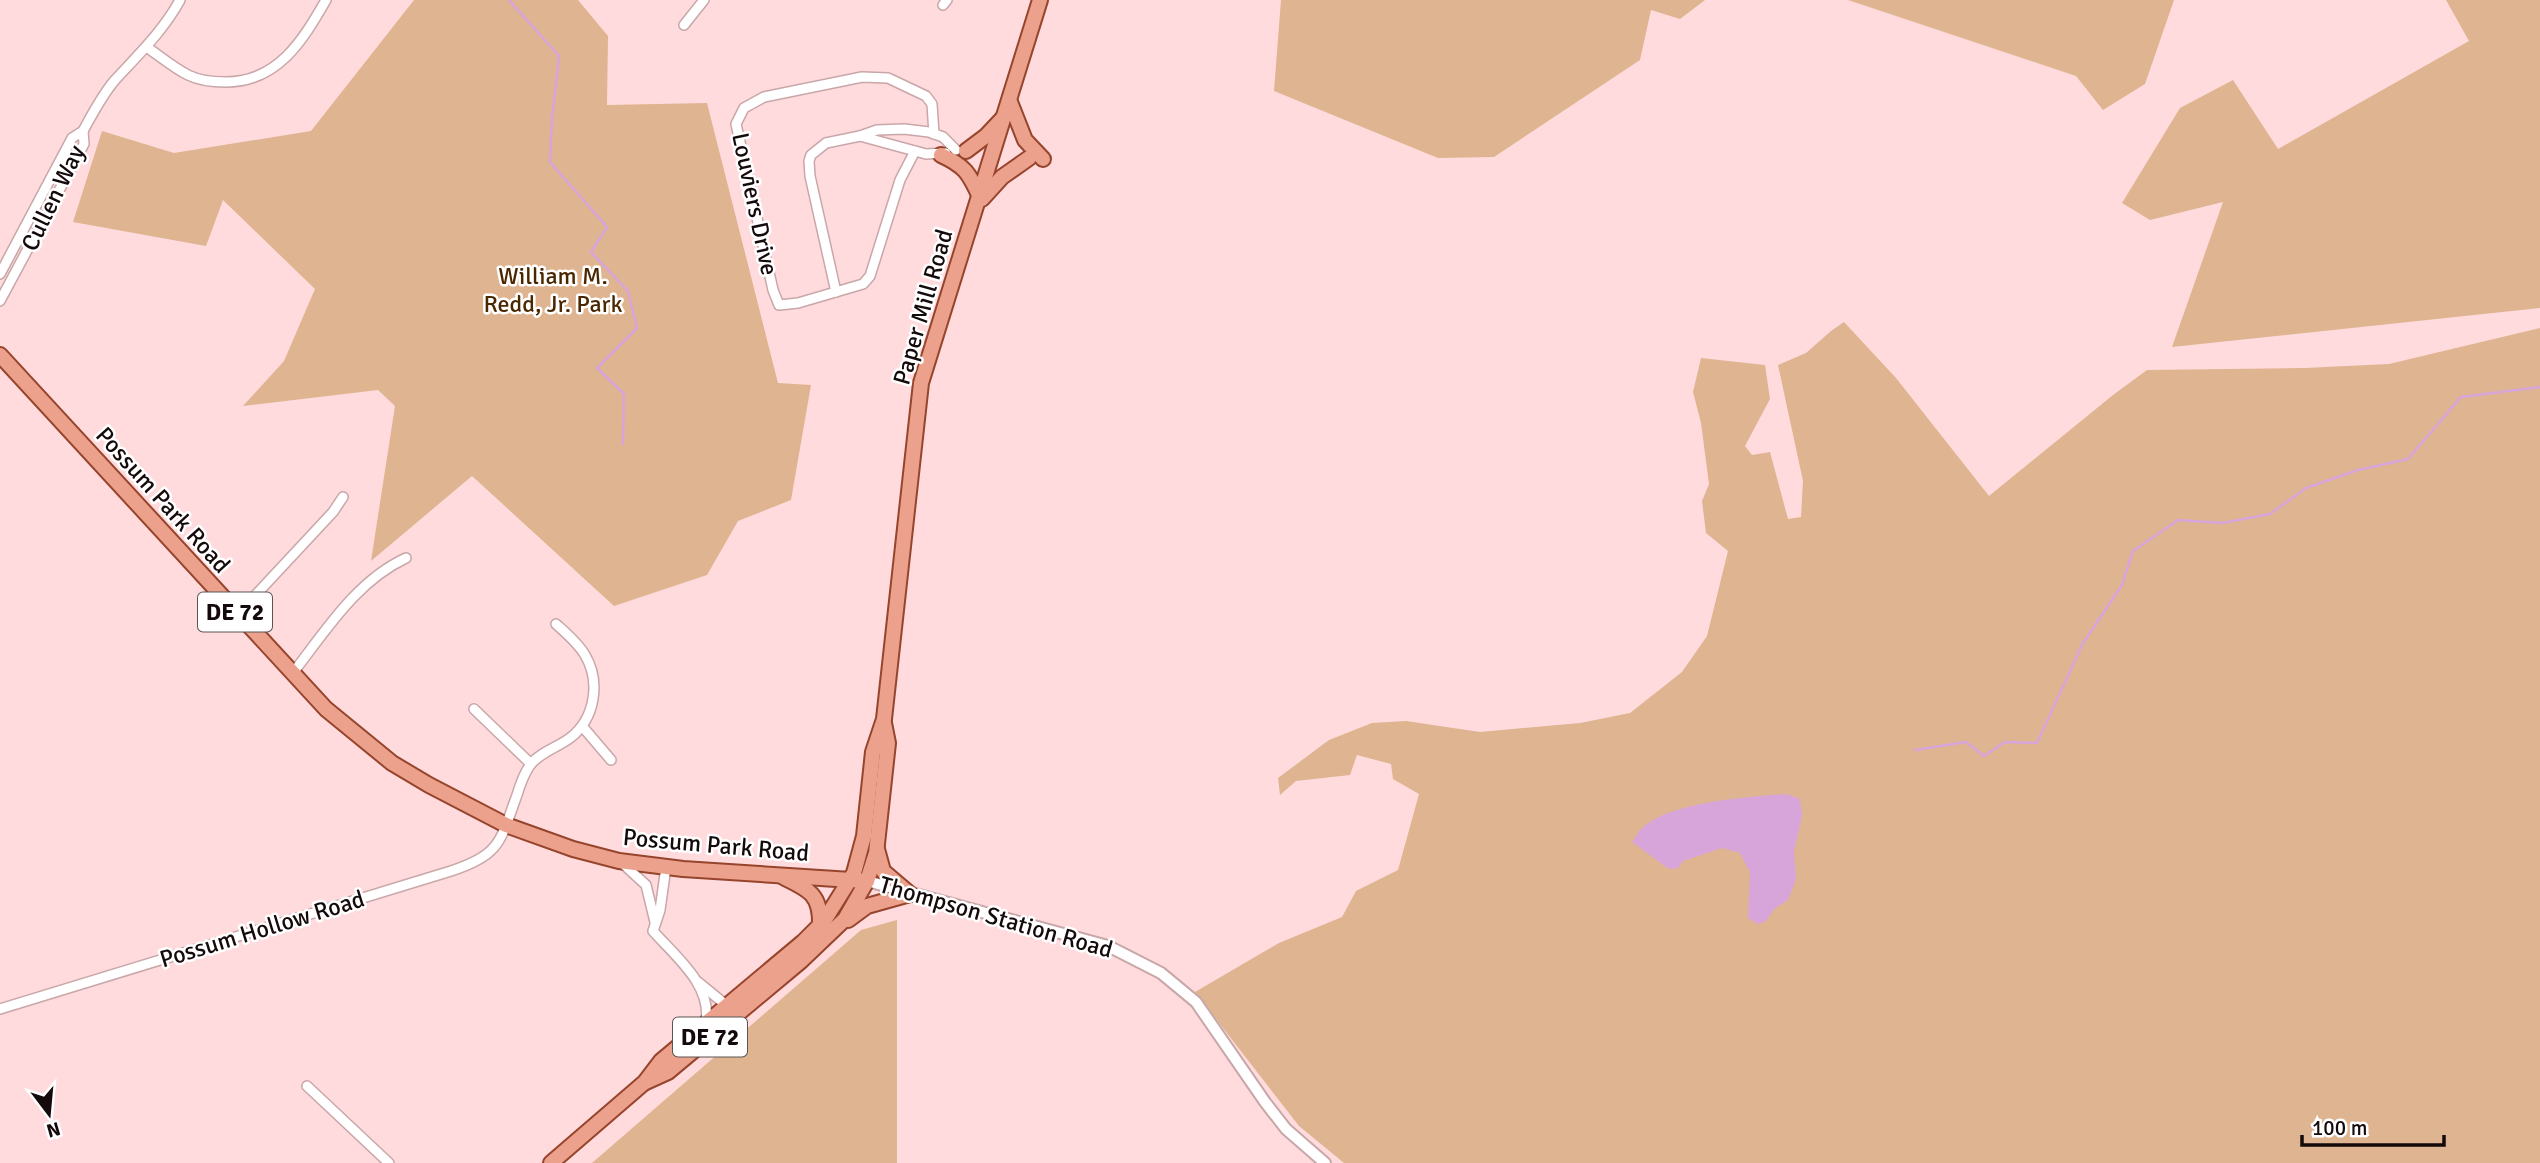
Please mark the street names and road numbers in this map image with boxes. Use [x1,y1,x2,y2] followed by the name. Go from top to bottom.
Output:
[725,130,785,278] street label: Louviers Drive
[15,140,91,256] street label: Cullen Way
[886,226,960,388] street label: Paper Mill Road
[89,421,237,579] street label: Possum Park Road
[198,592,272,632] road number: DE 72
[622,822,810,868] street label: Possum Park Road
[876,869,1116,965] street label: Thompson Station Road
[156,884,368,974] street label: Possum Hollow Road
[673,1018,747,1056] road number: DE 72

